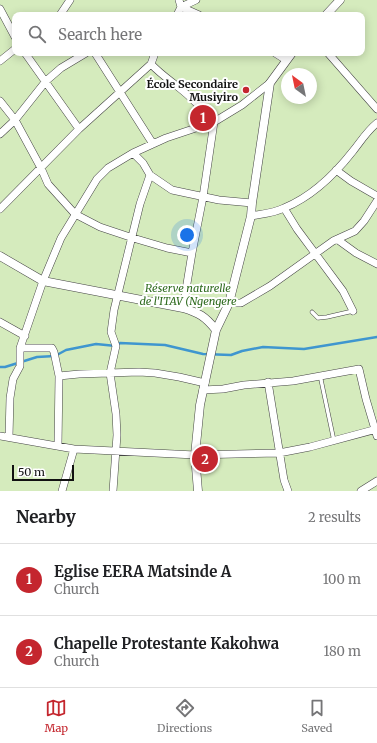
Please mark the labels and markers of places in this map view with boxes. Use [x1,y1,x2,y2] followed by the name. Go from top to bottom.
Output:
[147,77,238,104] place label: École Secondaire Musiyiro
[241,85,251,95] marker: École Secondaire Musiyiro
[190,103,216,133] pin: 1
[192,444,218,474] pin: 2

